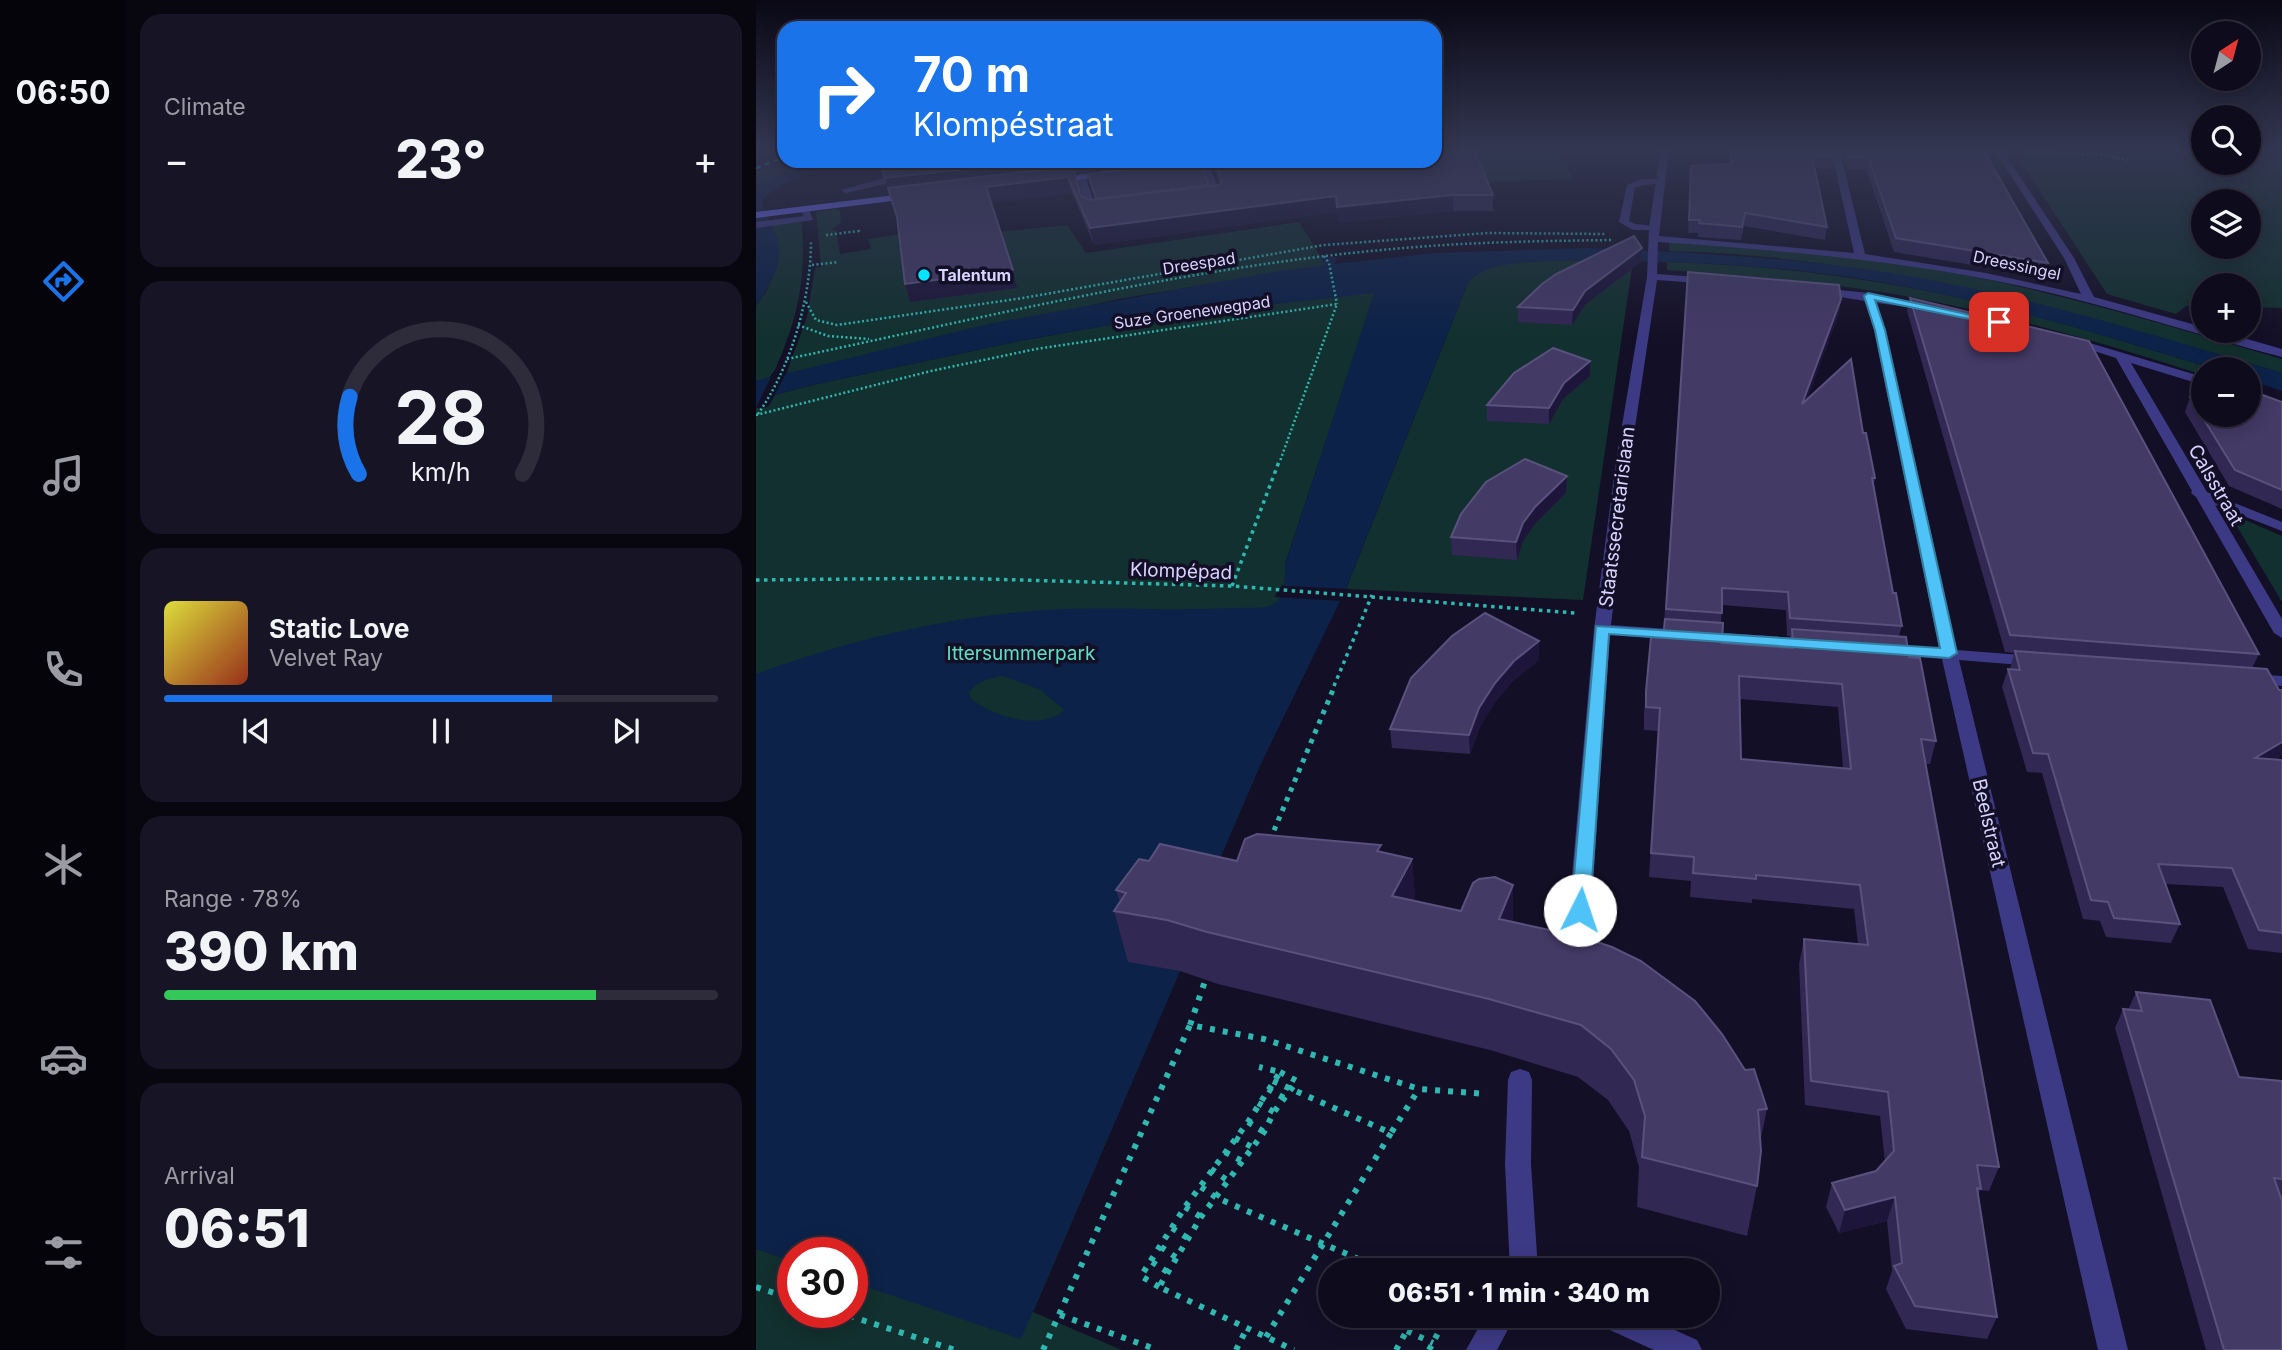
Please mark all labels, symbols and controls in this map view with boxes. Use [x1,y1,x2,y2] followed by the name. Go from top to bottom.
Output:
[2191,21,2261,91] north arrow
[2191,21,2261,427] map controls
[913,45,1030,104] text: 70 m
[798,49,889,140] icon: right
[15,73,111,112] text: 06:50
[164,93,246,121] text: Climate
[913,105,1114,144] text: Klompéstraat
[2191,105,2261,175] button: search
[395,128,487,191] text: 23°
[164,137,189,183] text: −
[693,137,718,183] text: +
[2191,189,2261,259] button: layers
[1971,246,2063,284] street label: Dreessingel
[1161,247,1237,279] street label: Dreespad
[39,257,88,306] icon: directions
[938,265,1011,285] place label: Talentum
[916,267,932,283] marker: Talentum
[2191,273,2261,343] button: +
[1112,291,1272,333] street label: Suze Groenewegpad
[1969,292,2029,352] pin
[1980,303,2018,341] icon: arrive
[2191,357,2261,427] button: −
[394,373,488,462] text: 28
[1594,425,1640,609] street label: Staatssecretarislaan
[2184,440,2248,530] street label: Calsstraat
[39,451,88,500] icon: music
[411,457,471,487] text: km/h
[1130,558,1232,584] street label: Klompépad
[269,613,410,644] text: Static Love
[947,642,1096,665] park label: Ittersummerpark
[269,644,383,672] text: Velvet Ray
[39,645,88,694] icon: phone
[237,712,275,750] icon: previous
[422,712,460,750] icon: pause
[607,712,645,750] icon: next
[1968,776,2010,870] street label: Beelstraat
[39,840,88,889] icon: climate
[1543,873,1617,947] position arrow
[164,885,302,913] text: Range · 78%
[164,920,359,983] text: 390 km
[39,1034,88,1083] icon: car
[164,1162,235,1190] text: Arrival
[164,1197,310,1260] text: 06:51
[39,1228,88,1277] icon: filters
[777,1237,868,1328] speed limit sign: 30
[1388,1277,1650,1308] text: 06:51 · 1 min · 340 m

